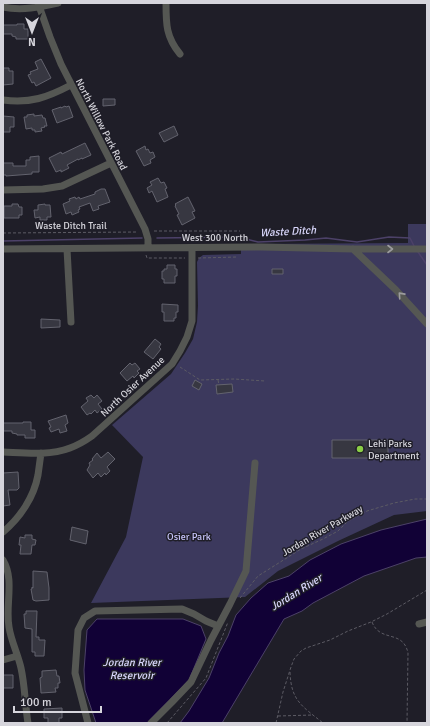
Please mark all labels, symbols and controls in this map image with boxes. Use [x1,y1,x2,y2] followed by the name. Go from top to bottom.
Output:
[12,12,52,52] north arrow
[28,35,36,48] text: N
[73,77,129,172] street label: North Willow Park Road
[35,220,107,232] street label: Waste Ditch Trail
[260,223,317,239] water label: Waste Ditch
[182,232,248,244] street label: West 300 North
[387,245,393,253] one-way arrow
[398,292,406,300] one-way arrow
[98,354,167,419] street label: North Osier Avenue
[368,438,420,462] place label: Lehi Parks Department
[355,444,365,454] marker: Lehi Parks Department
[280,503,365,559] street label: Jordan River Parkway
[167,531,211,543] park label: Osier Park
[268,570,326,613] water label: Jordan River
[103,656,163,682] water label: Jordan River Reservoir
[14,688,101,714] scale bar
[20,695,52,710] text: 100 m

